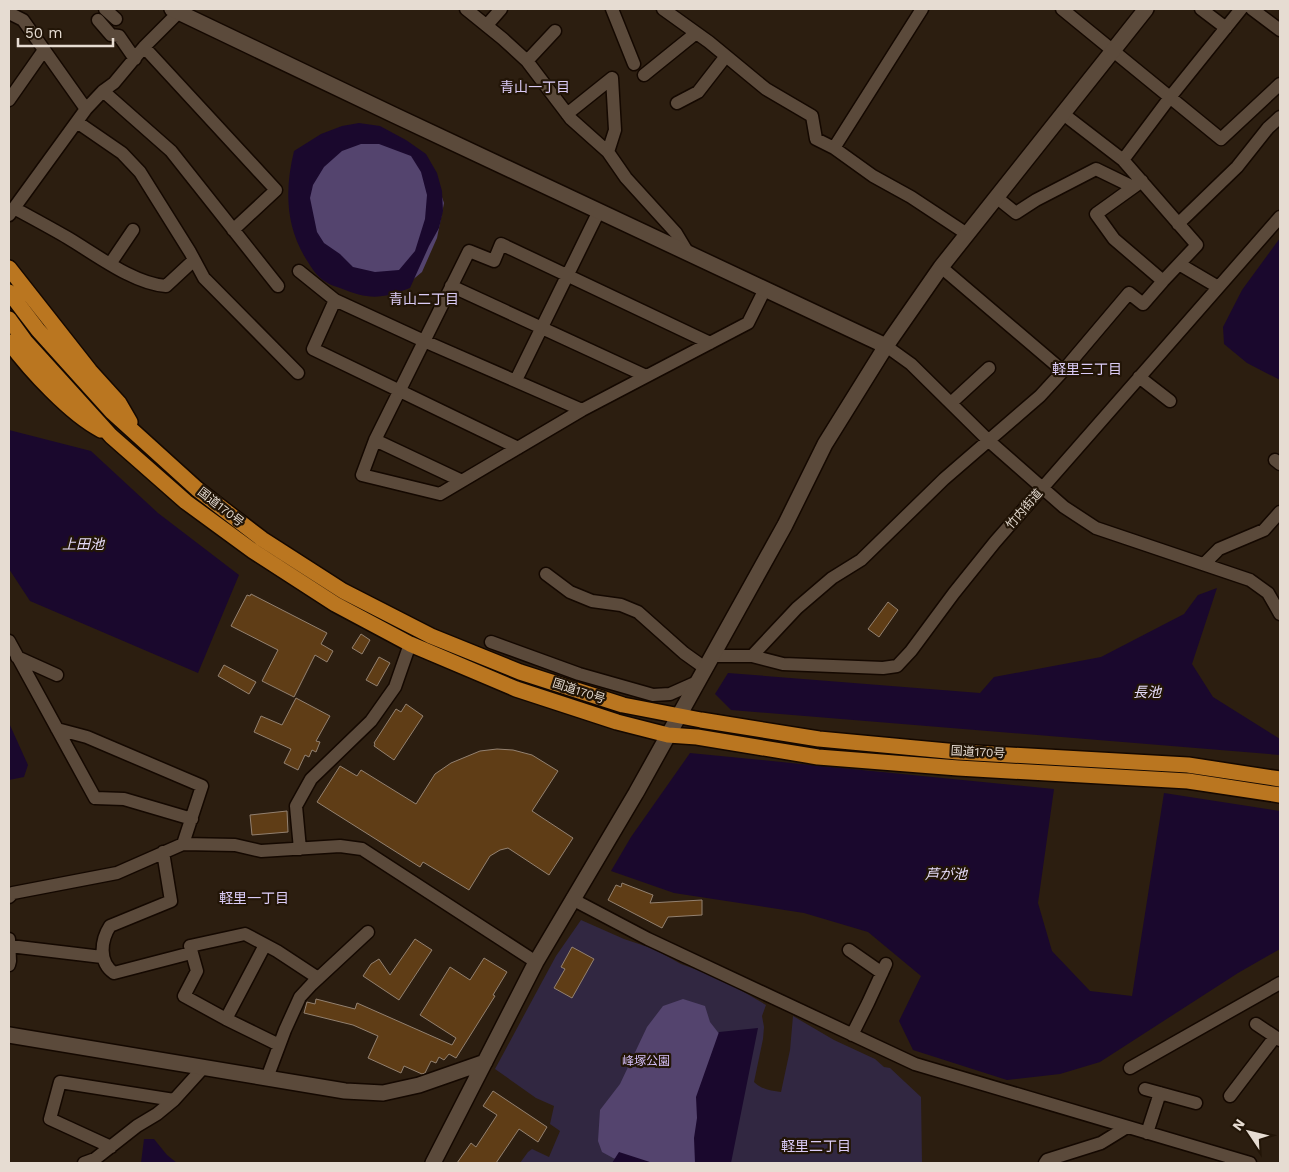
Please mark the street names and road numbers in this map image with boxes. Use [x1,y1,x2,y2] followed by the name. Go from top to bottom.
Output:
[195,485,247,529] street label: 国道170号
[1003,486,1045,532] street label: 竹内街道
[551,676,607,706] street label: 国道170号
[950,744,1006,760] street label: 国道170号

